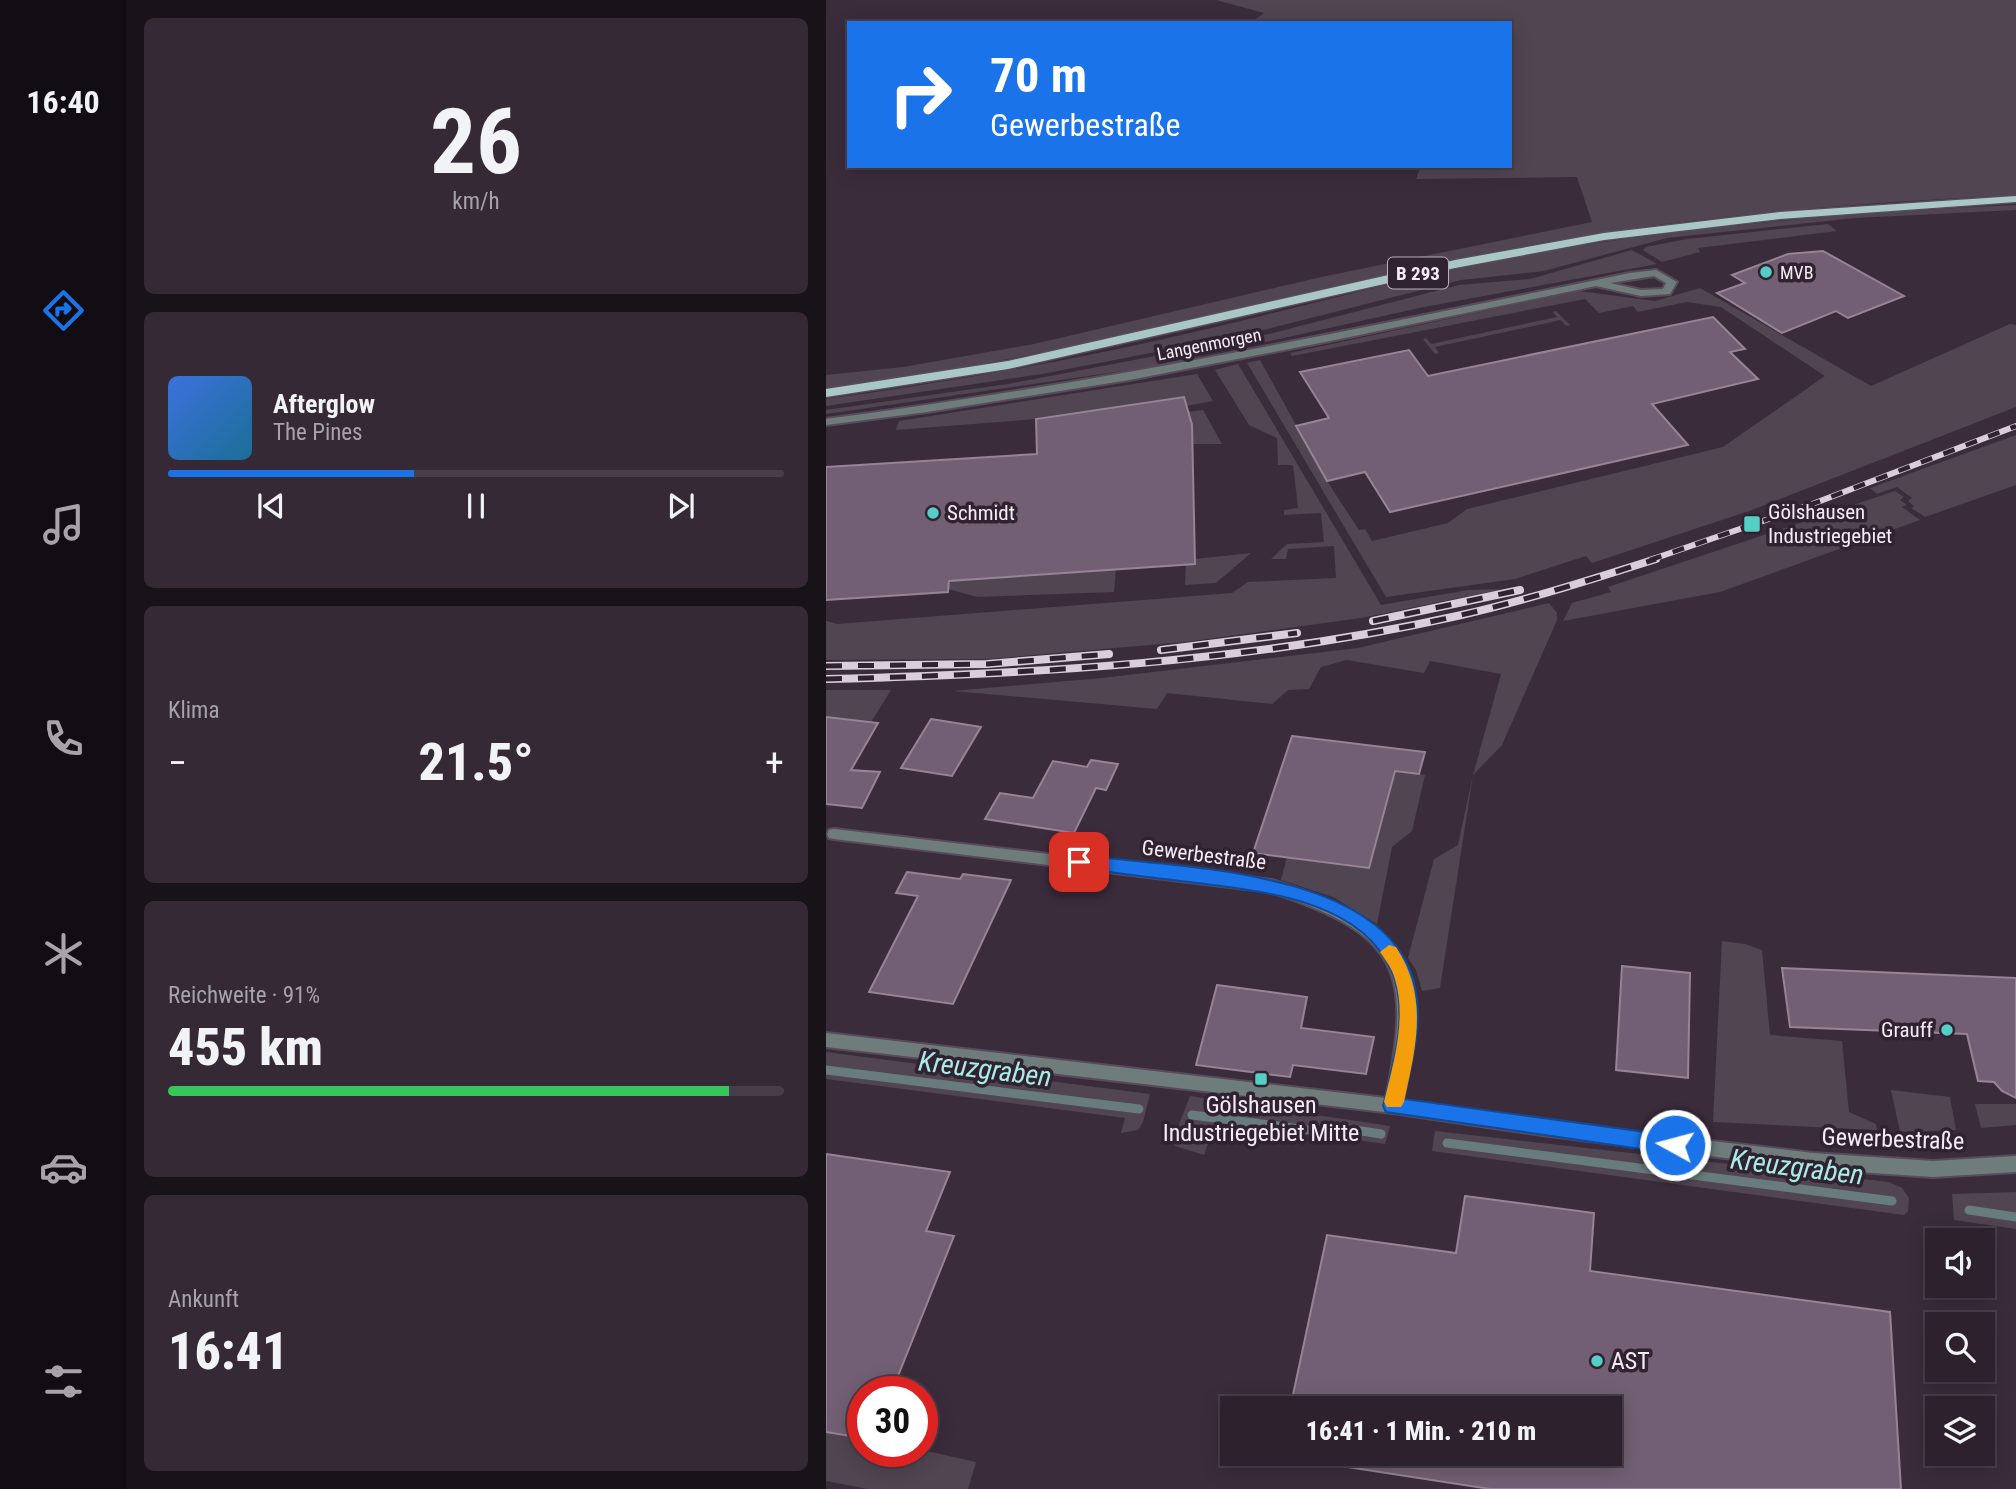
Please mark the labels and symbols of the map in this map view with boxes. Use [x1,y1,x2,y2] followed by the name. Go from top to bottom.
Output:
[1388,258,1448,288] road number: B 293
[1780,262,1814,283] place label: MVB
[1758,264,1774,280] marker: MVB
[1155,324,1263,364] street label: Langenmorgen
[1768,500,1892,548] place label: Gölshausen Industriegebiet
[947,501,1015,525] place label: Schmidt
[925,505,941,521] marker: Schmidt
[1742,514,1762,534] marker: Gölshausen Industriegebiet
[1049,832,1109,892] pin
[1141,835,1268,875] street label: Gewerbestraße
[1881,1018,1933,1042] place label: Grauff
[1939,1022,1955,1038] marker: Grauff
[917,1044,1053,1094] water label: Kreuzgraben
[1253,1071,1269,1087] marker: Gölshausen Industriegebiet Mitte
[1163,1091,1359,1147] place label: Gölshausen Industriegebiet Mitte
[1638,1108,1712,1182] position arrow
[1821,1123,1965,1155] street label: Gewerbestraße
[1729,1142,1865,1192] water label: Kreuzgraben
[1611,1347,1650,1375] place label: AST
[1589,1353,1605,1369] marker: AST
[847,1376,938,1467] speed limit sign: 30

